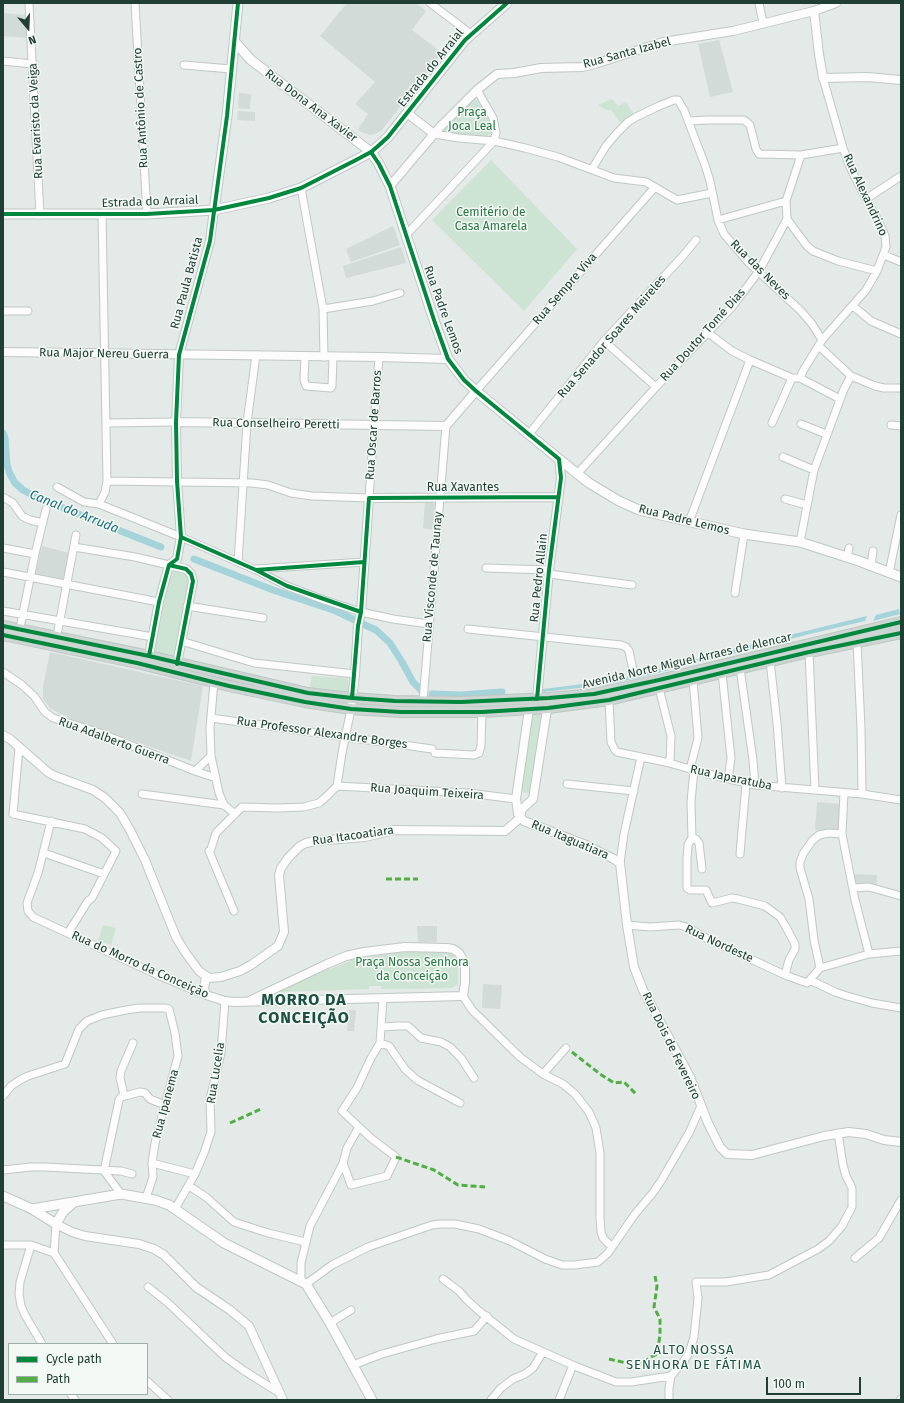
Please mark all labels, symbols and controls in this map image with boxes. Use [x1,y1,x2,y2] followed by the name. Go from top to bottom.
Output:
[8,8,48,48] north arrow
[395,26,467,110] street label: Estrada do Arraial
[27,32,38,47] text: N
[582,34,672,72] street label: Rua Santa Izabel
[131,47,151,169] street label: Rua Antônio de Castro
[26,63,46,179] street label: Rua Evaristo da Veiga
[262,66,360,146] street label: Rua Dona Ana Xavier
[448,106,496,134] park label: Praça Joca Leal
[840,152,890,238] street label: Rua Alexandrino
[101,193,199,211] street label: Estrada do Arraial
[455,206,527,234] park label: Cemitério de Casa Amarela
[168,235,206,331] street label: Rua Paula Batista
[727,237,793,303] street label: Rua das Neves
[530,250,600,328] street label: Rua Sempre Viva
[420,264,466,356] street label: Rua Padre Lemos
[555,273,669,401] street label: Rua Senador Soares Meireles
[657,285,749,385] street label: Rua Doutor Tomé Dias
[39,346,169,362] street label: Rua Major Nereu Guerra
[363,370,385,480] street label: Rua Oscar de Barros
[212,416,340,432] street label: Rua Conselheiro Peretti
[427,481,499,495] street label: Rua Xavantes
[27,487,121,537] water label: Canal do Arruda
[637,502,731,538] street label: Rua Padre Lemos
[420,511,446,643] street label: Rua Visconde de Taunay
[527,533,551,623] street label: Rua Pedro Allain
[581,630,793,692] street label: Avenida Norte Miguel Arraes de Alencar
[57,714,171,768] street label: Rua Adalberto Guerra
[236,714,408,752] street label: Rua Professor Alexandre Borges
[689,762,773,794] street label: Rua Japaratuba
[370,781,484,803] street label: Rua Joaquim Teixeira
[529,817,611,863] street label: Rua Itaguatiara
[311,823,395,849] street label: Rua Itacoatiara
[683,922,755,966] street label: Rua Nordeste
[69,928,211,1002] street label: Rua do Morro da Conceição
[355,956,469,984] park label: Praça Nossa Senhora da Conceição
[639,990,703,1102] street label: Rua Dois de Fevereiro
[258,991,350,1029] district label: MORRO DA CONCEIÇÃO
[204,1041,228,1105] street label: Rua Lucelia
[150,1068,182,1140] street label: Rua Ipanema
[626,1342,762,1373] district label: ALTO NOSSA SENHORA DE FÁTIMA
[8,1343,148,1395] legend
[46,1352,102,1366] text: Cycle path
[768,1369,863,1395] scale bar
[46,1372,70,1386] text: Path
[773,1377,805,1391] text: 100 m

